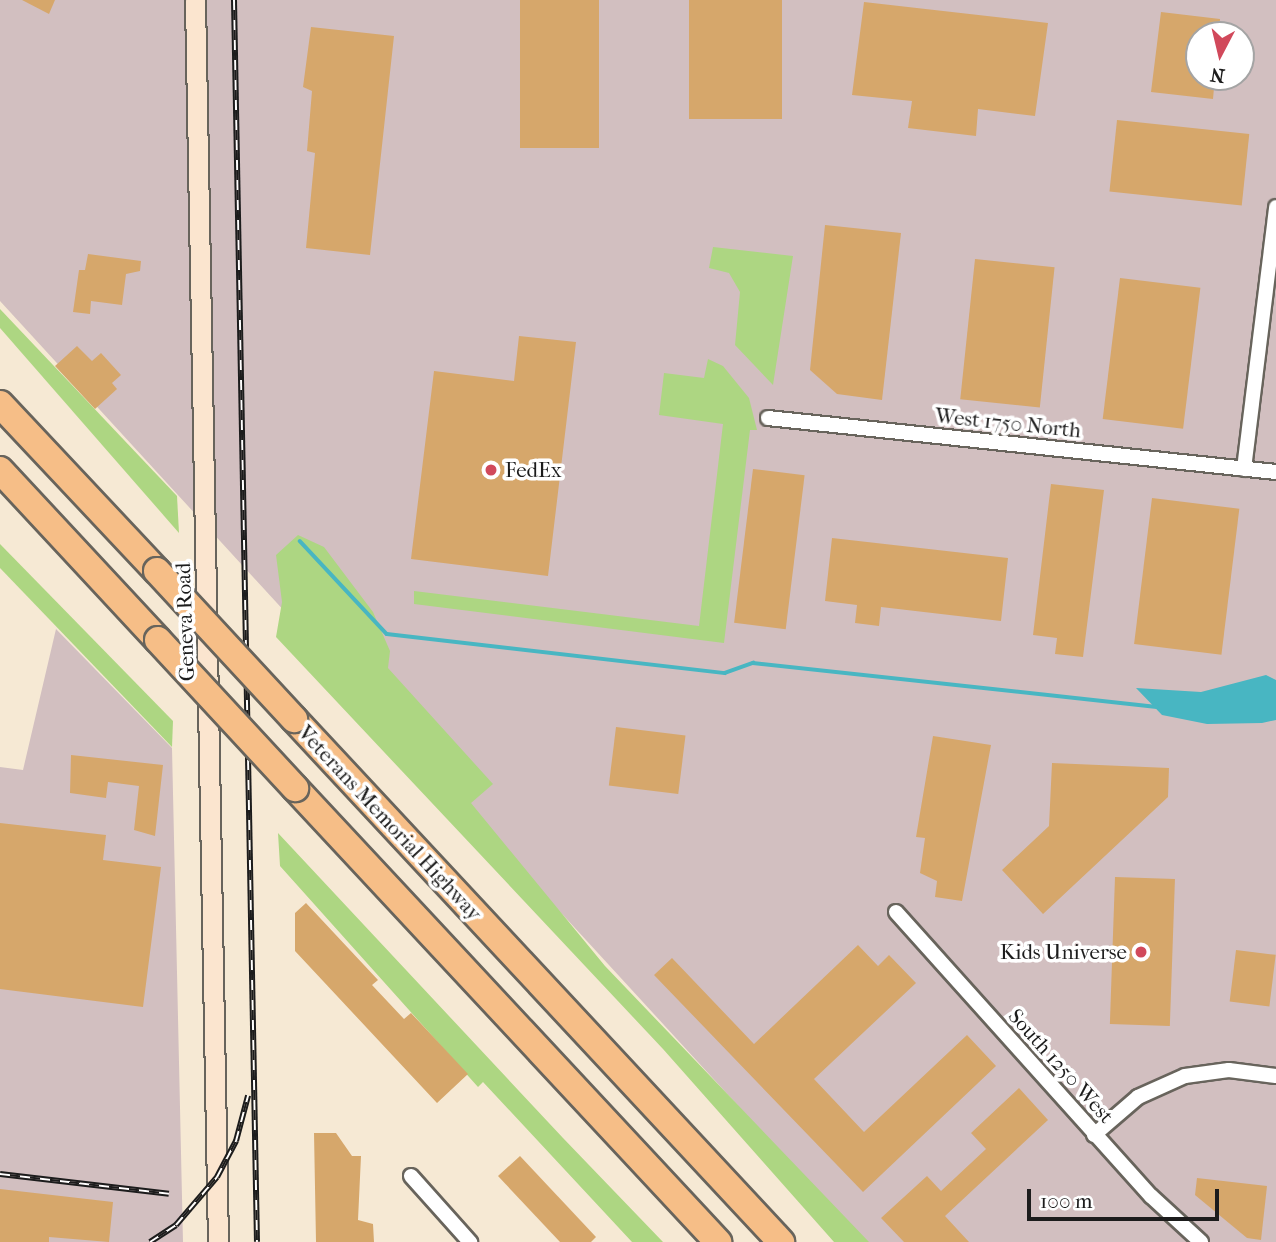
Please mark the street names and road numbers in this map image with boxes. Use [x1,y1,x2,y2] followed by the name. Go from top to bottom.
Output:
[934,403,1082,443] street label: West 1750 North
[170,562,200,682] street label: Geneva Road
[293,720,487,926] street label: Veterans Memorial Highway
[1003,1004,1119,1128] street label: South 1250 West

